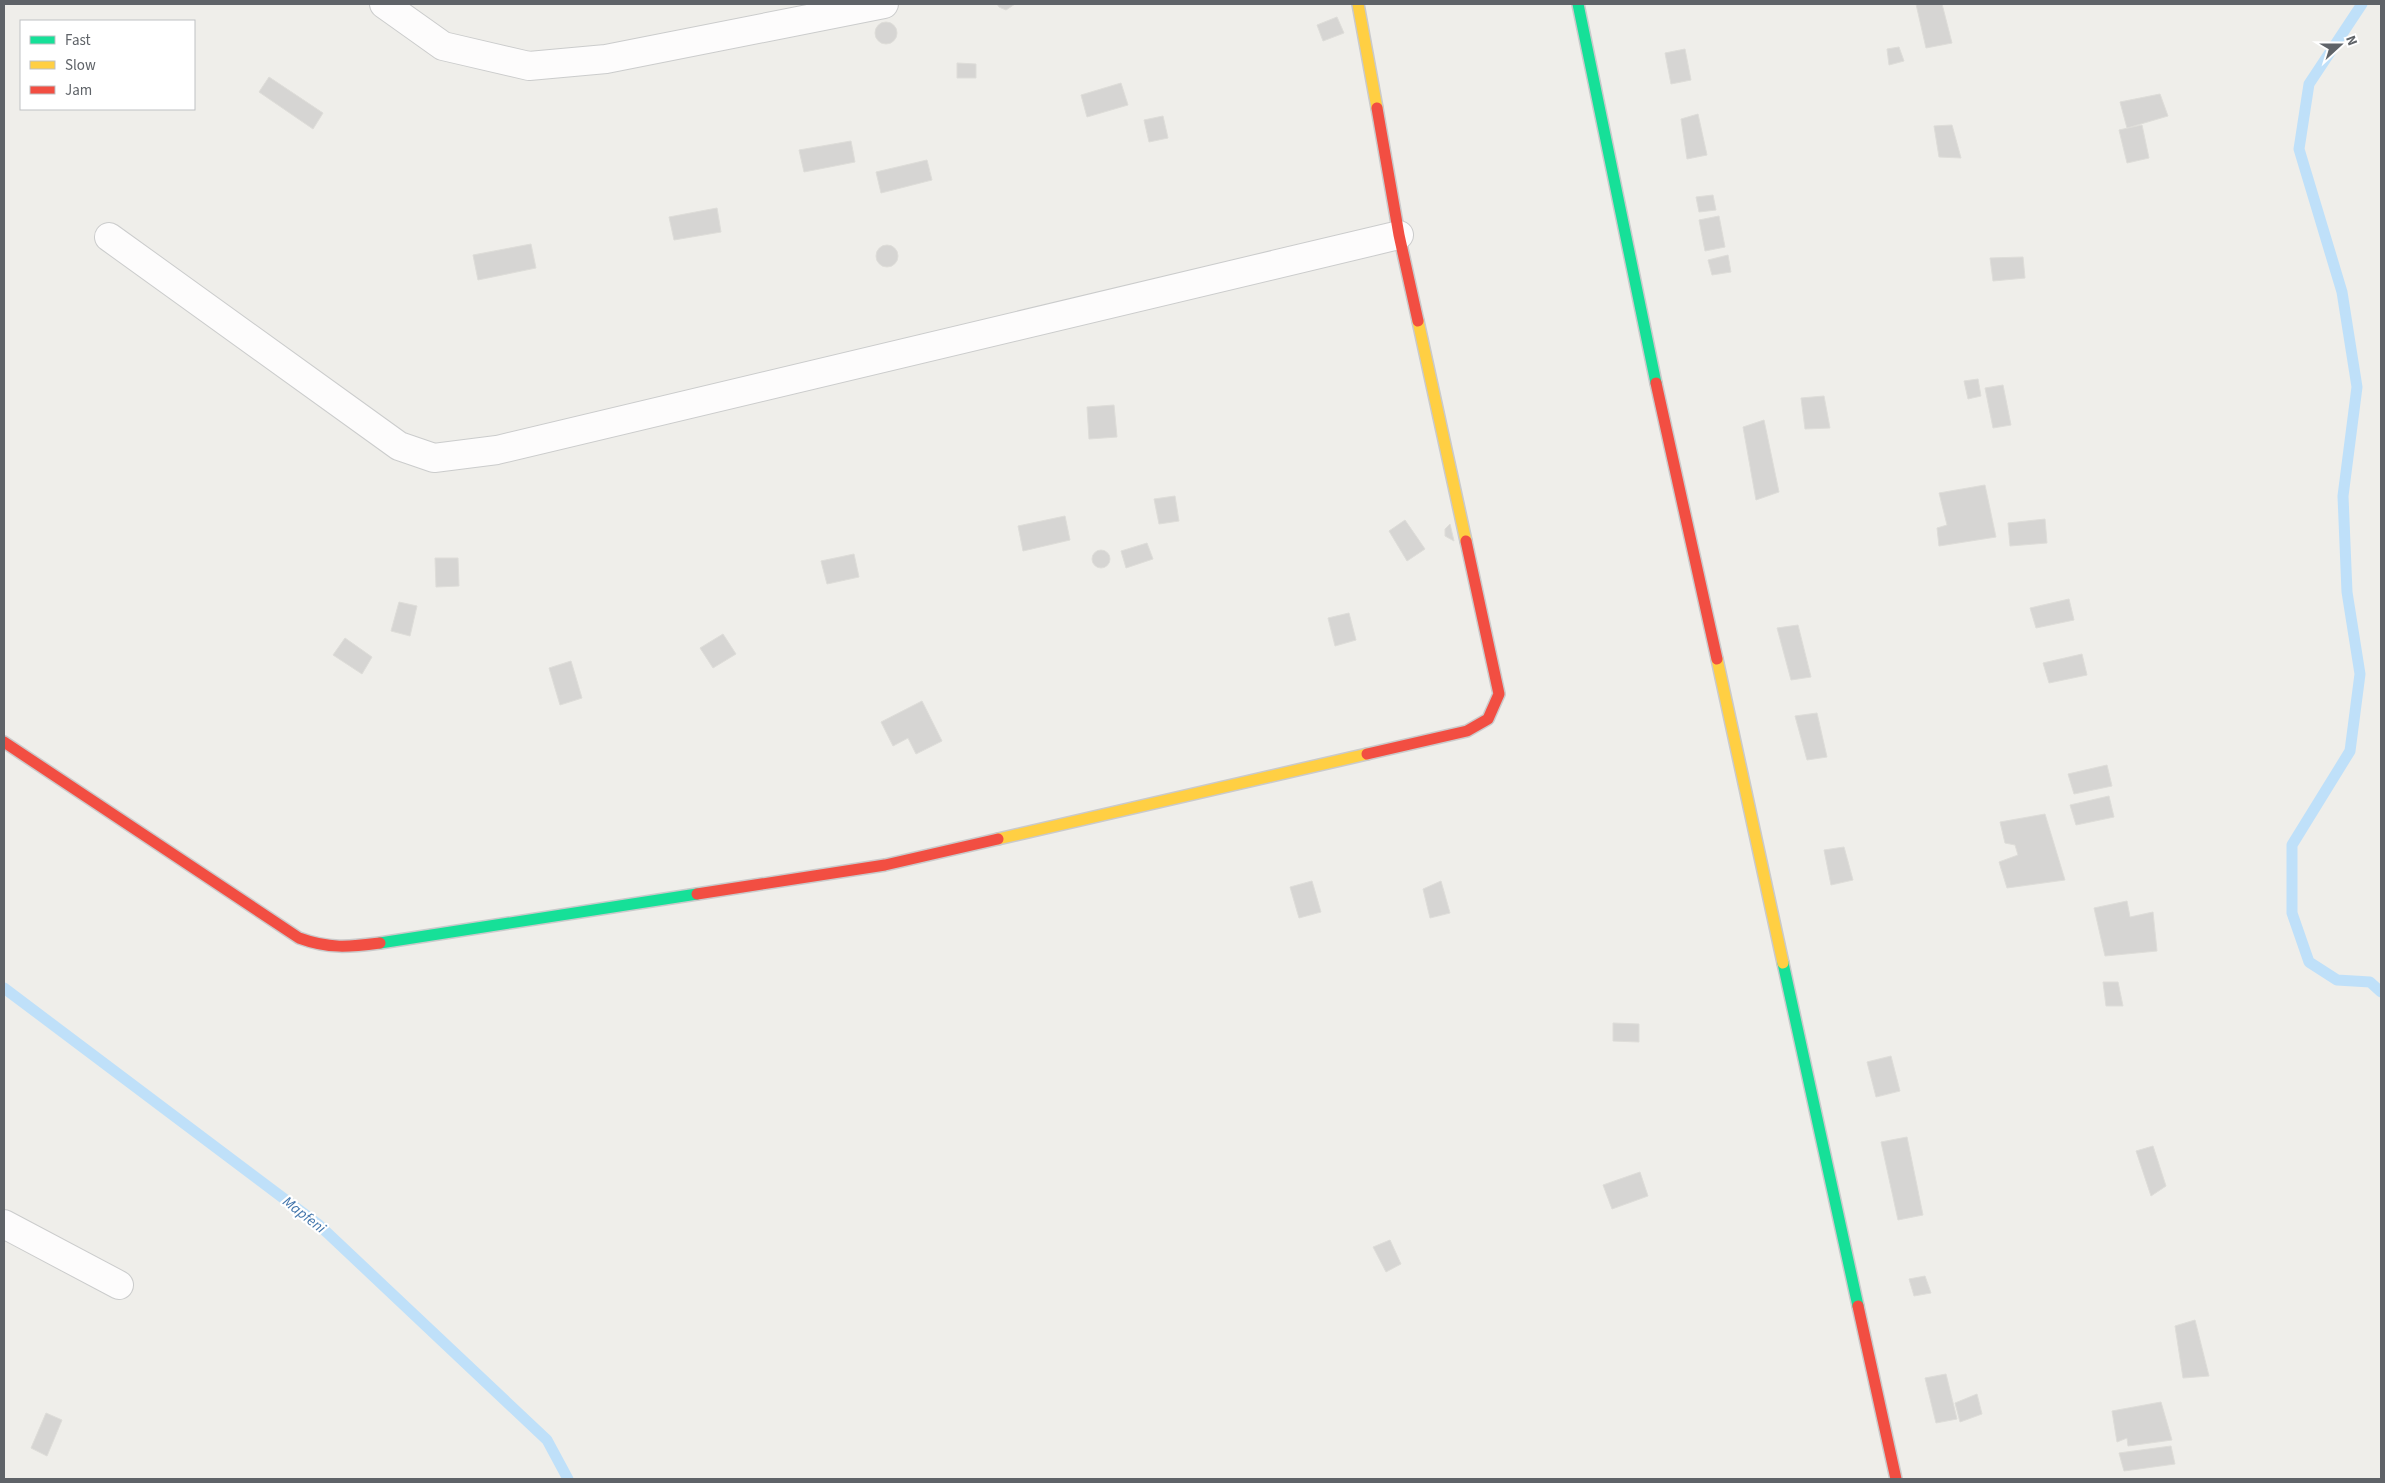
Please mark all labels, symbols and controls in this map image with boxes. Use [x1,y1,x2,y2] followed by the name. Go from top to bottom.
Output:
[20,20,195,110] legend
[2315,20,2365,70] north arrow
[65,30,91,51] text: Fast
[2340,33,2362,49] text: N
[65,55,96,76] text: Slow
[65,80,92,101] text: Jam
[278,1192,330,1239] water label: Mapfeni

